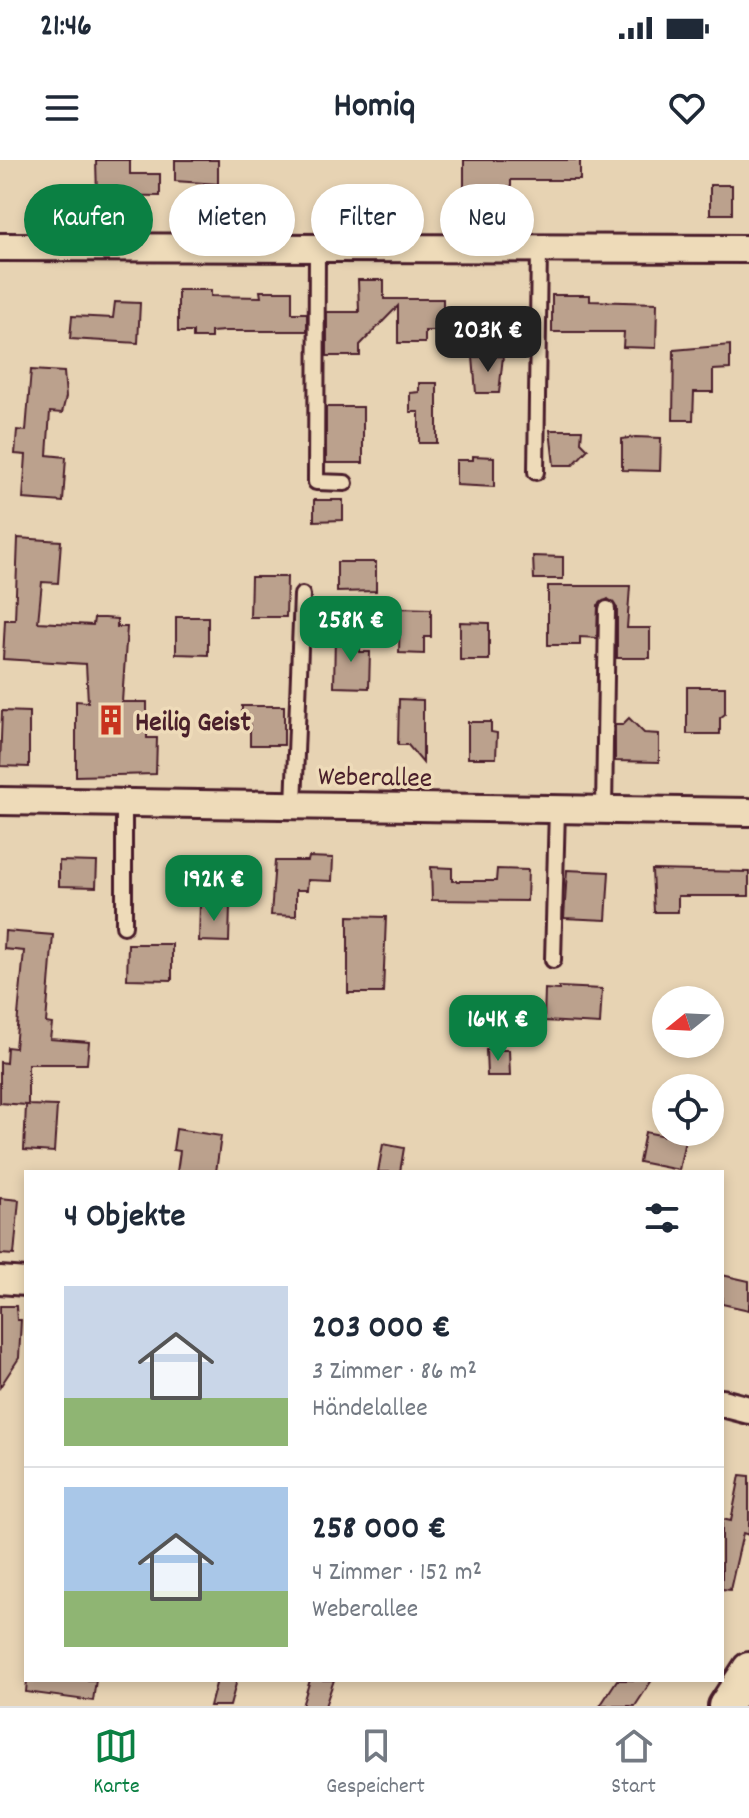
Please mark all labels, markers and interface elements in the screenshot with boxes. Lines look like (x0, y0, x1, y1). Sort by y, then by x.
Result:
text: 21:46 (40, 7, 92, 50)
text: Homiq (334, 82, 415, 134)
icon: menu (40, 86, 84, 130)
icon: heart (665, 86, 709, 130)
chip: Kaufen (24, 184, 153, 256)
chip: Mieten (169, 184, 295, 256)
chip: Filter (311, 184, 424, 256)
chip: Neu (440, 184, 534, 256)
pin: 203K € (423, 306, 553, 374)
text: 203K € (453, 313, 523, 350)
pin: 258K € (286, 596, 416, 664)
text: 258K € (318, 603, 384, 640)
building icon: Heilig Geist (94, 703, 128, 737)
place label: Heilig Geist (135, 705, 252, 745)
street label: Weberallee (317, 759, 432, 801)
pin: 192K € (149, 855, 279, 923)
text: 192K € (183, 862, 245, 899)
north arrow (652, 986, 724, 1058)
map controls (652, 986, 724, 1146)
pin: 164K € (433, 995, 563, 1063)
text: 164K € (467, 1002, 529, 1039)
button: locate (652, 1074, 724, 1146)
text: 4 Objekte (64, 1194, 185, 1243)
icon: filters (640, 1196, 684, 1240)
text: 203 000 € (312, 1305, 451, 1354)
icon: home (128, 1318, 224, 1414)
text: 3 Zimmer · 86 m² (312, 1354, 477, 1391)
text: Händelallee (312, 1391, 428, 1428)
text: 258 000 € (312, 1506, 446, 1555)
icon: home (128, 1519, 224, 1615)
text: 4 Zimmer · 152 m² (312, 1555, 482, 1592)
text: Weberallee (312, 1592, 418, 1629)
tab: Karte (93, 1724, 140, 1803)
tab: Gespeichert (326, 1724, 425, 1803)
tab: Start (611, 1724, 656, 1803)

